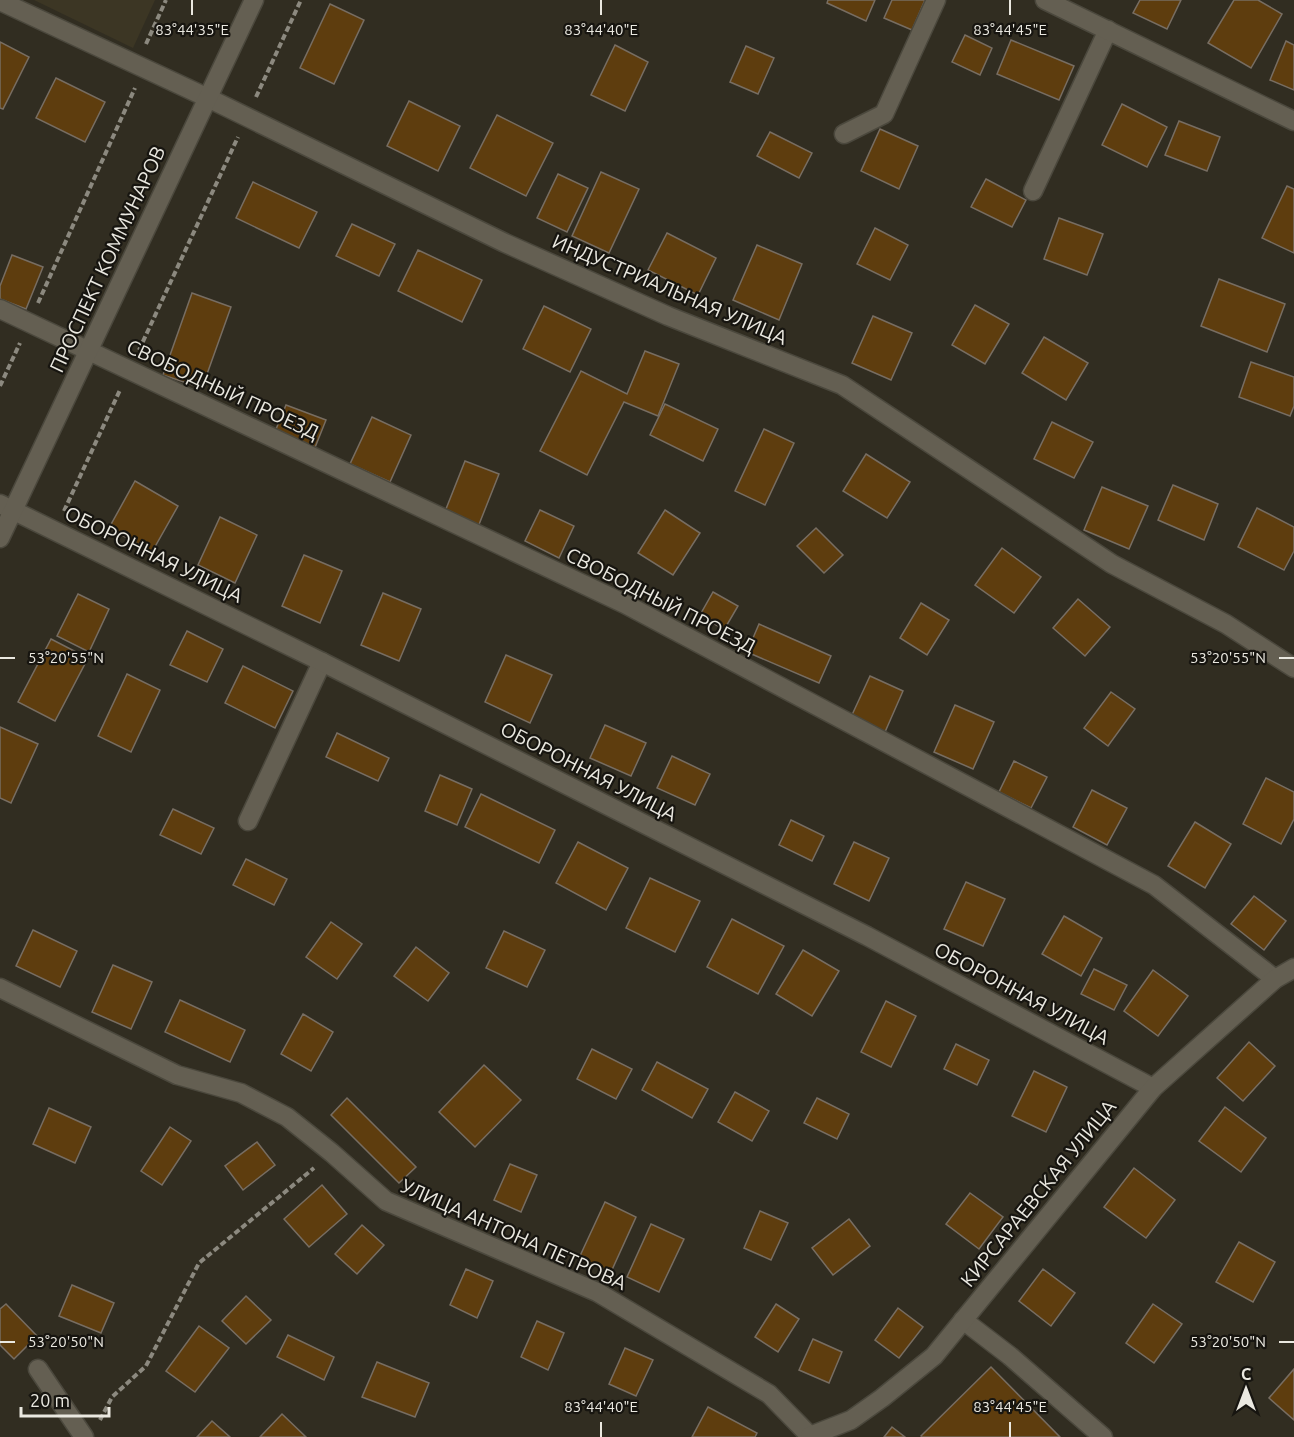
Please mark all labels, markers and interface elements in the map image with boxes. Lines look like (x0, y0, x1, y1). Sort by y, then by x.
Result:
text: 83°44'35"E (155, 21, 229, 38)
text: 83°44'40"E (564, 21, 638, 38)
text: 83°44'45"E (973, 21, 1047, 38)
street label: ПРОСПЕКТ КОММУНАРОВ (44, 142, 170, 376)
street label: ИНДУСТРИАЛЬНАЯ УЛИЦА (549, 229, 791, 349)
street label: СВОБОДНЫЙ ПРОЕЗД (123, 334, 323, 444)
street label: ОБОРОННАЯ УЛИЦА (61, 501, 247, 607)
street label: СВОБОДНЫЙ ПРОЕЗД (563, 542, 759, 658)
text: 53°20'55"N (28, 649, 104, 666)
text: 53°20'55"N (1190, 649, 1266, 666)
street label: ОБОРОННАЯ УЛИЦА (497, 716, 681, 826)
street label: ОБОРОННАЯ УЛИЦА (931, 937, 1113, 1049)
street label: КИРСАРАЕВСКАЯ УЛИЦА (956, 1095, 1120, 1291)
street label: УЛИЦА АНТОНА ПЕТРОВА (398, 1174, 630, 1294)
text: 53°20'50"N (28, 1333, 104, 1350)
text: 53°20'50"N (1190, 1333, 1266, 1350)
north arrow (1216, 1359, 1276, 1419)
text: С (1241, 1365, 1251, 1383)
scale bar (21, 1380, 110, 1418)
text: 20 m (30, 1390, 70, 1410)
text: 83°44'40"E (564, 1398, 638, 1415)
text: 83°44'45"E (973, 1398, 1047, 1415)

